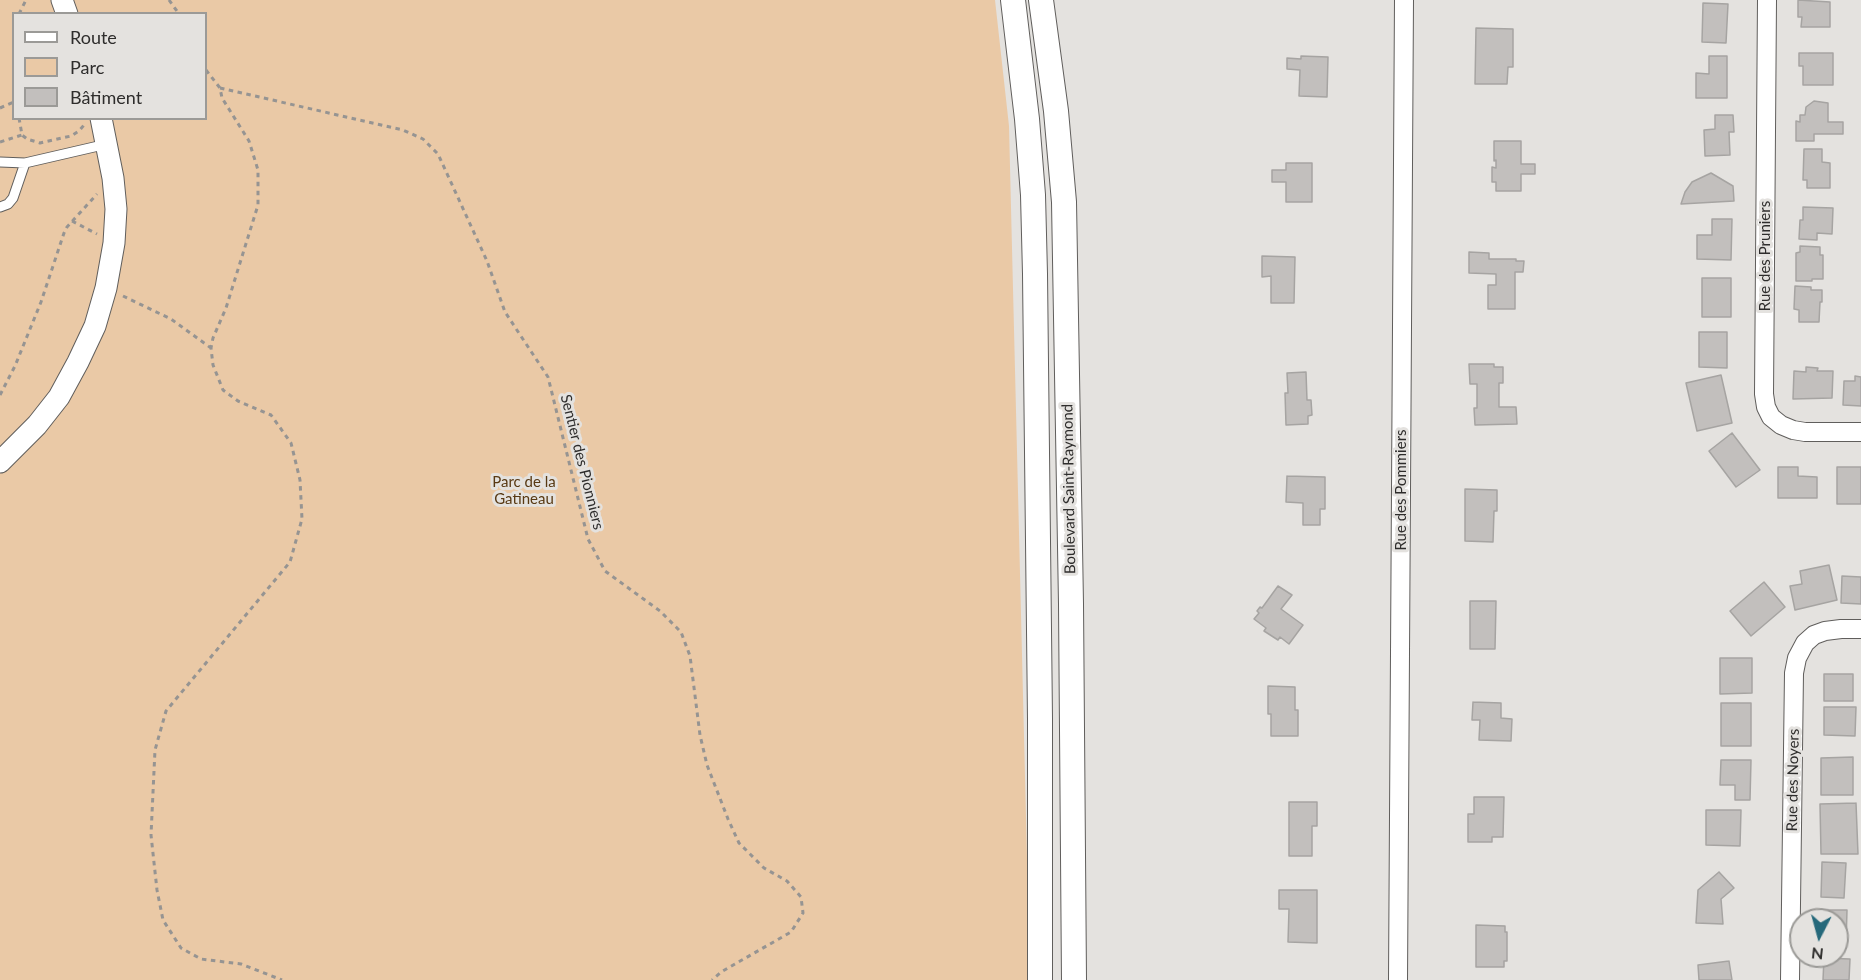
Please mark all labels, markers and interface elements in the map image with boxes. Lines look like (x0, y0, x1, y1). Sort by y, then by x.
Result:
legend (12, 12, 207, 120)
text: Route (70, 26, 117, 48)
text: Parc (70, 56, 104, 78)
text: Bâtiment (70, 86, 142, 108)
street label: Rue des Pruniers (1756, 201, 1774, 311)
street label: Sentier des Pionniers (556, 393, 608, 531)
street label: Boulevard Saint-Raymond (1059, 404, 1079, 574)
street label: Rue des Pommiers (1392, 429, 1410, 551)
park label: Parc de la Gatineau (492, 473, 556, 508)
street label: Rue des Noyers (1783, 728, 1803, 832)
north arrow (1789, 908, 1849, 968)
text: N (1810, 944, 1824, 965)

